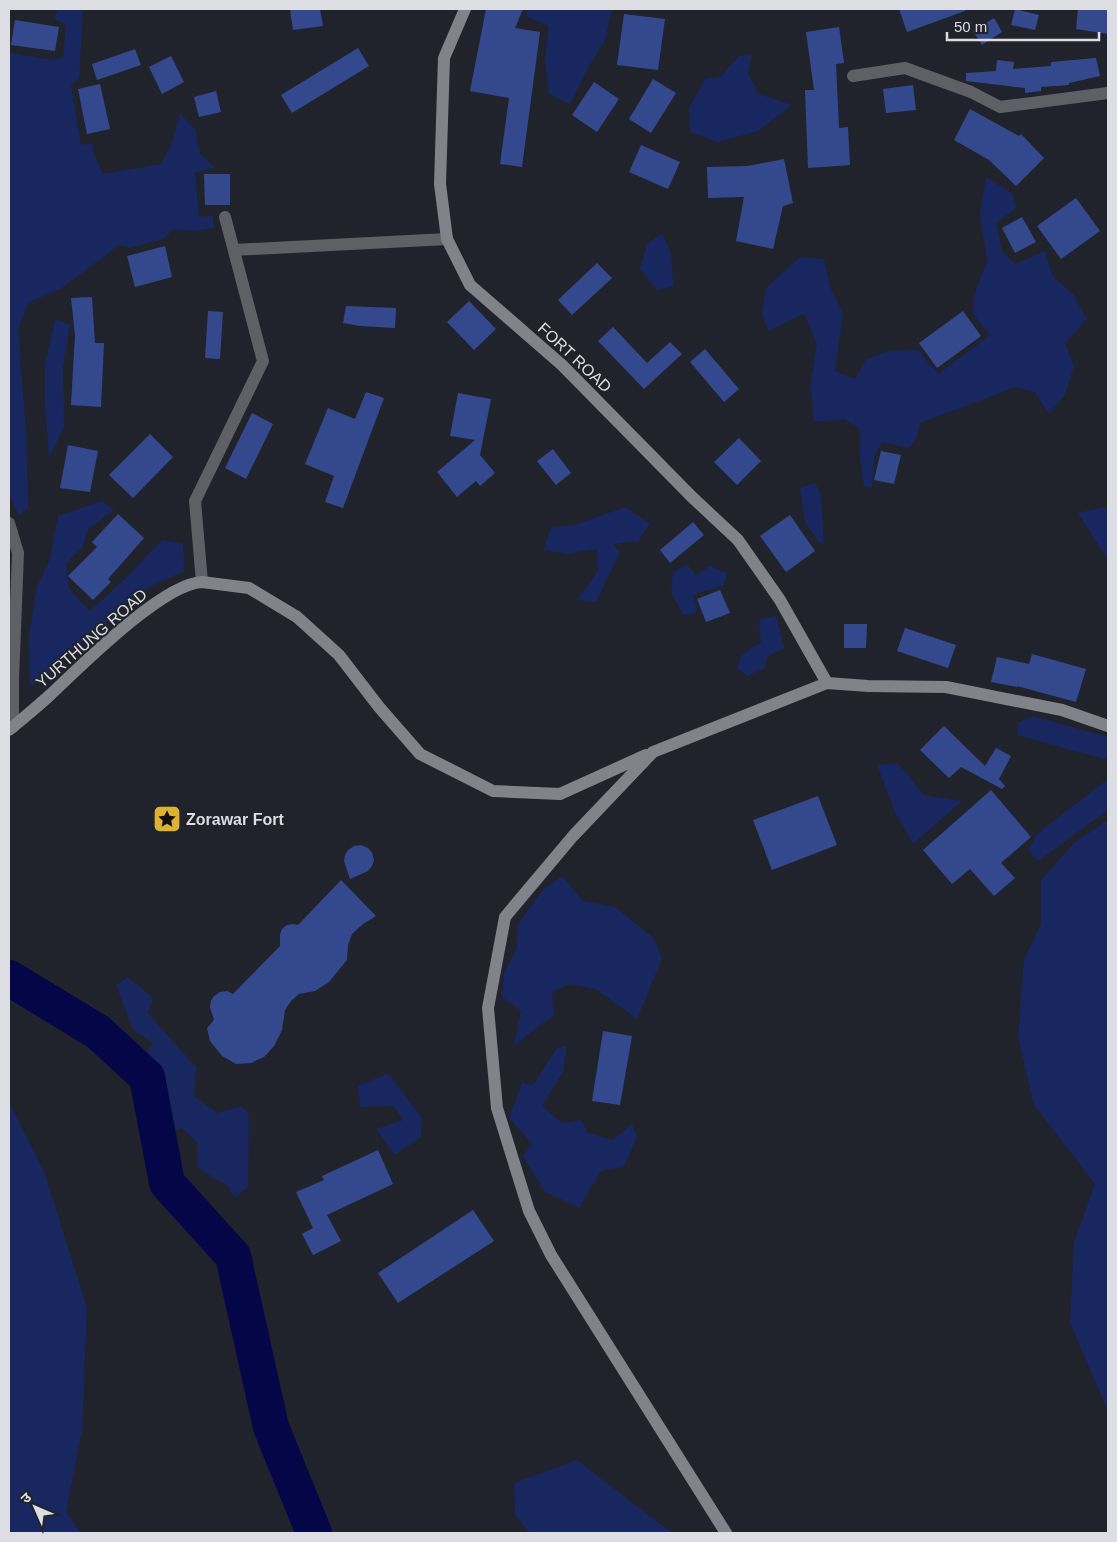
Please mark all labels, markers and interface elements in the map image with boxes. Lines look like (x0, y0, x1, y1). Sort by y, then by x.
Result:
scale bar (947, 10, 1100, 42)
text: 50 m (954, 18, 987, 35)
street label: FORT ROAD (535, 319, 615, 396)
street label: YURTHUNG ROAD (33, 586, 150, 691)
place icon: Zorawar Fort (152, 804, 182, 834)
place label: Zorawar Fort (186, 811, 284, 828)
north arrow (10, 1482, 60, 1532)
text: उ (17, 1489, 35, 1506)

